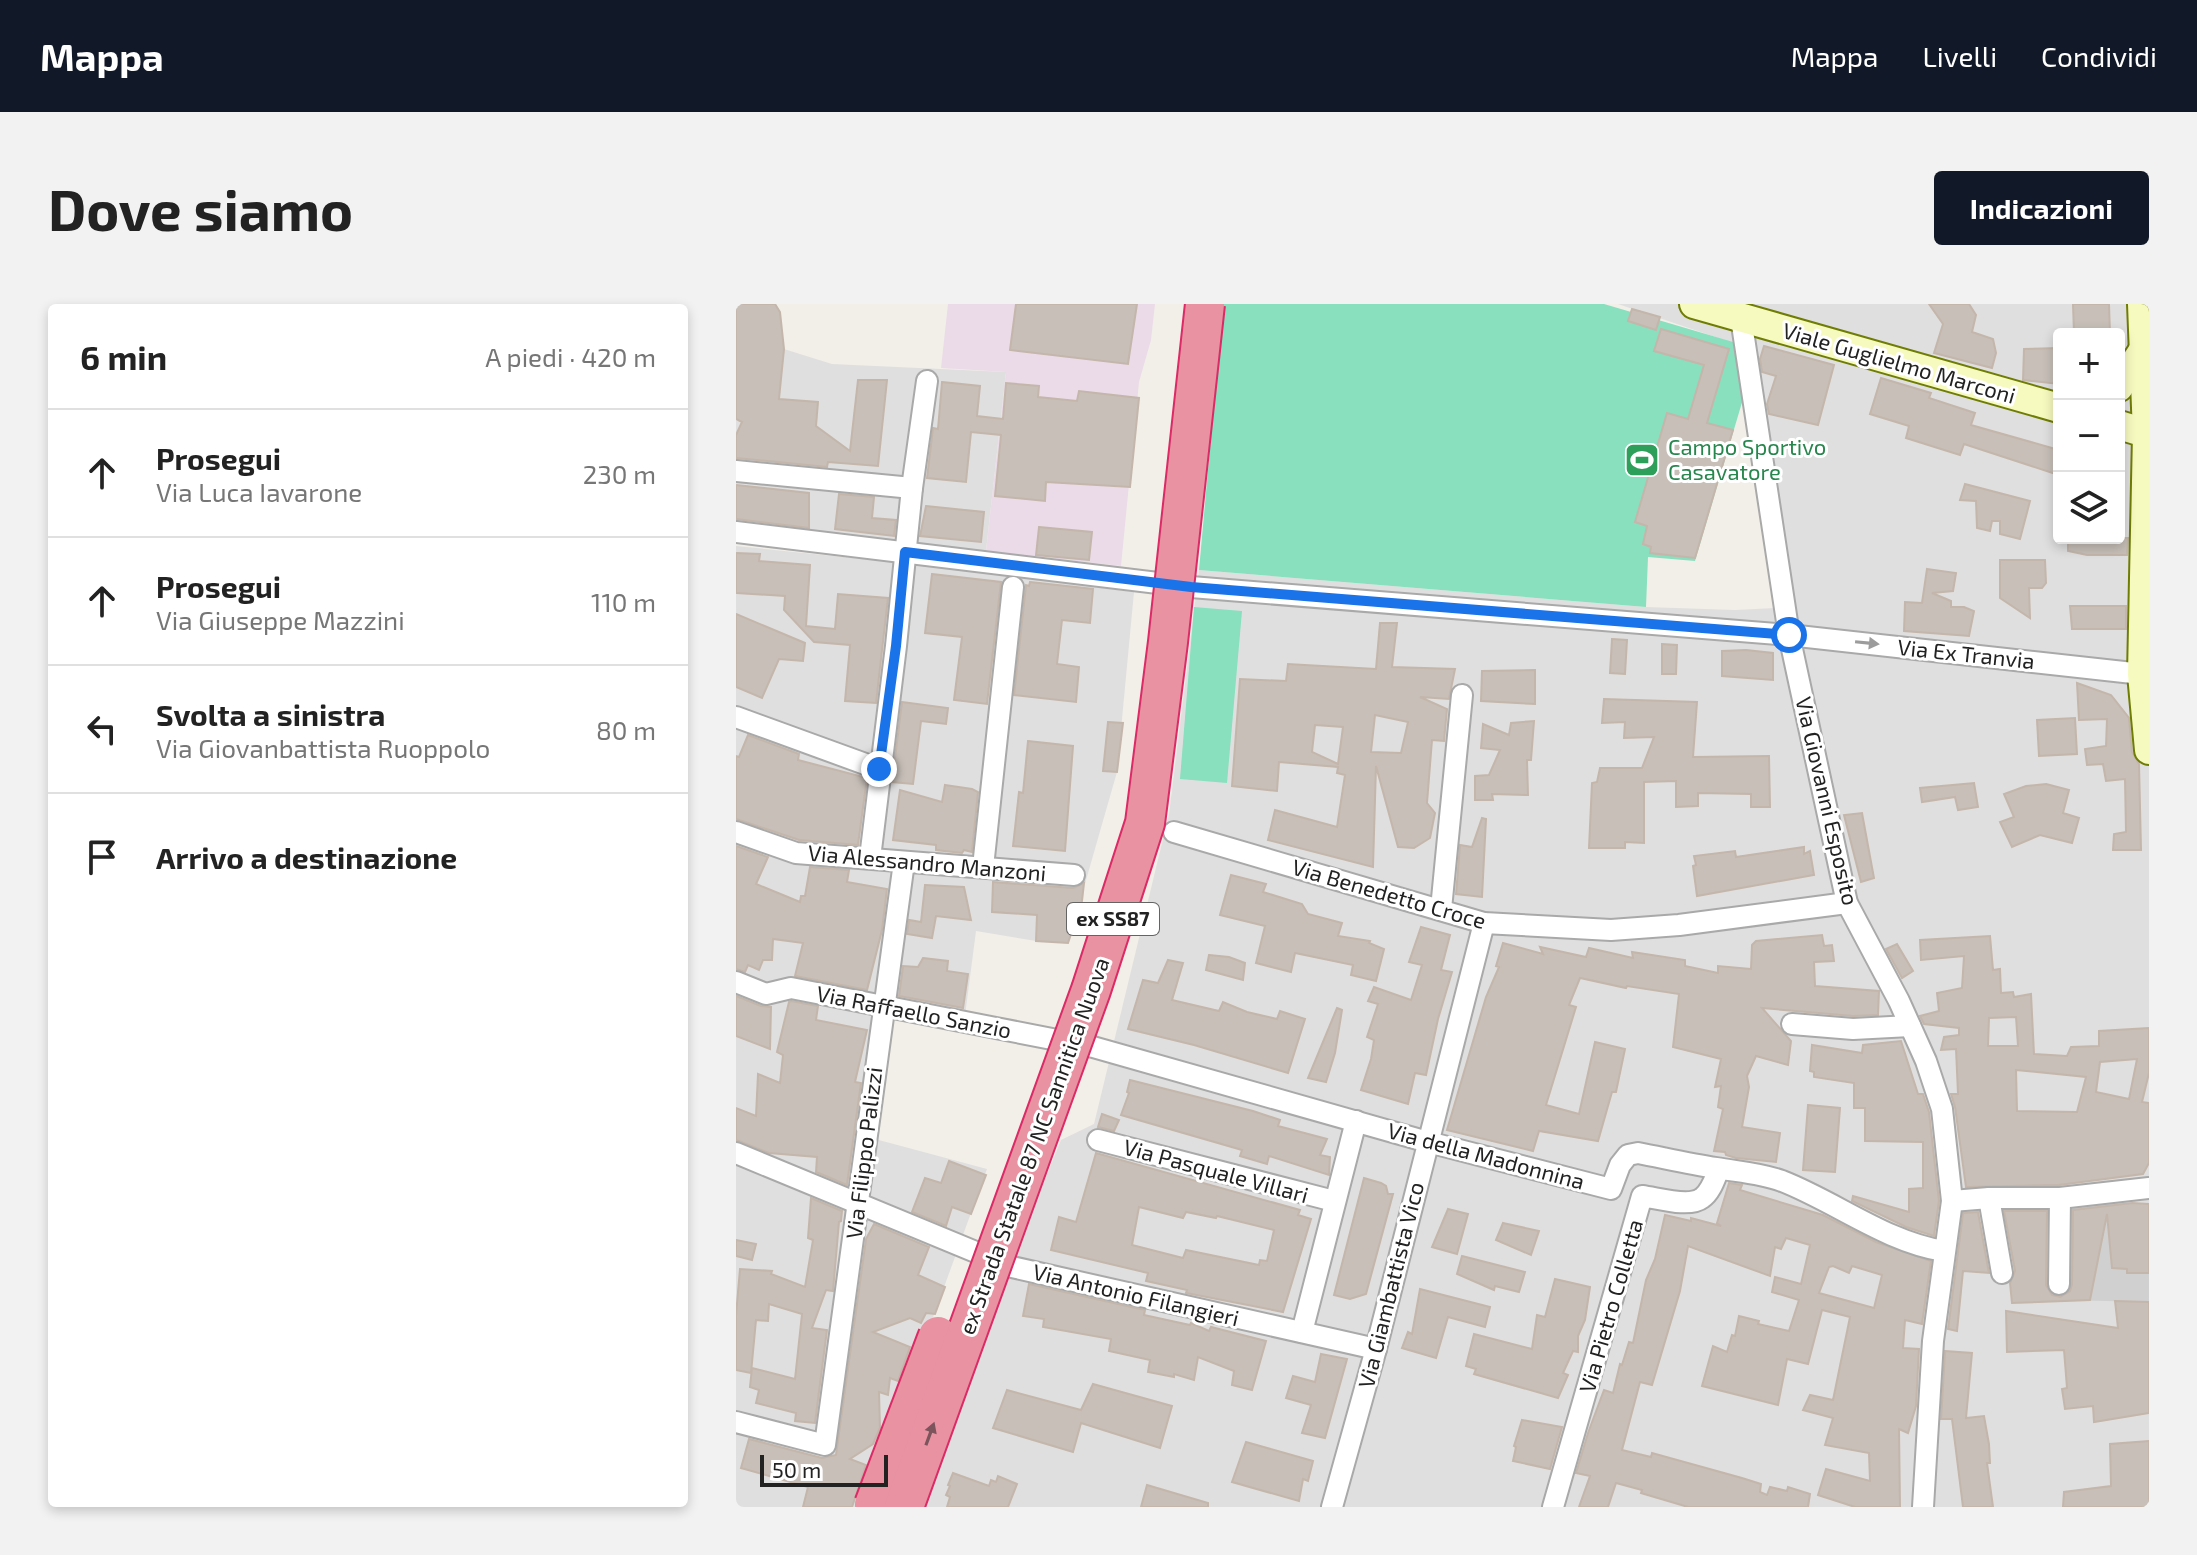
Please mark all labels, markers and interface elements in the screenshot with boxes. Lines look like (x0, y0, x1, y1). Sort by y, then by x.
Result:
text: Mappa (40, 33, 164, 79)
text: Mappa (1791, 39, 1878, 73)
text: Livelli (1922, 39, 1997, 73)
text: Condividi (2041, 39, 2157, 73)
button: Indicazioni (1934, 171, 2149, 245)
text: Dove siamo (48, 175, 353, 242)
street label: Viale Guglielmo Marconi (1780, 316, 2019, 408)
map controls (2053, 328, 2125, 544)
button: + (2053, 328, 2125, 400)
text: 6 min (80, 336, 167, 377)
text: A piedi · 420 m (485, 341, 656, 372)
button: − (2053, 400, 2125, 472)
place label: Campo Sportivo Casavatore (1668, 433, 1826, 484)
text: Prosegui (156, 440, 281, 476)
sports icon: Campo Sportivo Casavatore (1623, 441, 1661, 479)
icon: ahead (80, 451, 124, 495)
text: 230 m (583, 458, 656, 489)
button: layers (2053, 472, 2125, 544)
text: Via Luca Iavarone (156, 476, 362, 507)
text: Prosegui (156, 568, 281, 604)
icon: ahead (80, 579, 124, 623)
text: 110 m (591, 586, 656, 617)
text: Via Giuseppe Mazzini (156, 604, 405, 635)
route start (1771, 617, 1807, 653)
street label: Via Ex Tranvia (1896, 633, 2036, 673)
one-way arrow (1855, 637, 1880, 650)
street label: Via Giovanni Esposito (1791, 694, 1865, 908)
text: Svolta a sinistra (156, 696, 385, 732)
icon: left (80, 707, 124, 751)
text: 80 m (596, 714, 656, 745)
text: Via Giovanbattista Ruoppolo (156, 732, 490, 763)
route end (861, 751, 897, 787)
icon: arrive (80, 835, 124, 879)
text: Arrivo a destinazione (156, 839, 457, 875)
street label: Via Alessandro Manzoni (807, 839, 1047, 885)
street label: Via Benedetto Croce (1289, 853, 1489, 933)
road number: ex SS87 (1067, 903, 1159, 935)
street label: ex Strada Statale 87 NC Sannitica Nuova (953, 954, 1114, 1338)
street label: Via Raffaello Sanzio (815, 979, 1014, 1043)
street label: Via Filippo Palizzi (840, 1065, 886, 1240)
street label: Via della Madonnina (1385, 1116, 1588, 1194)
street label: Via Pasquale Villari (1121, 1133, 1311, 1207)
street label: Via Giambattista Vico (1352, 1179, 1428, 1390)
street label: Via Pietro Colletta (1573, 1216, 1647, 1395)
street label: Via Antonio Filangieri (1031, 1258, 1242, 1330)
one-way arrow (924, 1421, 937, 1445)
scale bar (760, 1451, 888, 1487)
text: 50 m (772, 1456, 821, 1482)

